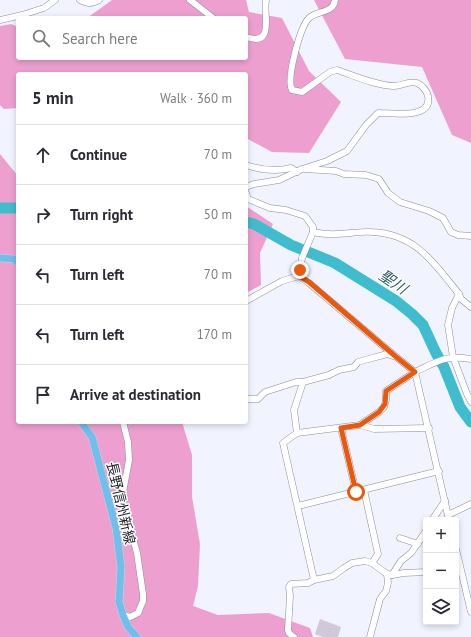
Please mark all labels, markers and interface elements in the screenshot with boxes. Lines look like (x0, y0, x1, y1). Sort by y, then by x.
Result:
search box (16, 16, 248, 60)
icon: search (30, 27, 52, 49)
text: Search here (62, 29, 138, 48)
text: 5 min (32, 87, 73, 109)
text: Walk · 360 m (160, 90, 232, 107)
icon: ahead (32, 144, 54, 166)
text: Continue (70, 145, 127, 164)
text: 70 m (204, 146, 232, 163)
icon: right (32, 204, 54, 226)
text: Turn right (70, 205, 133, 224)
text: 50 m (204, 206, 232, 223)
route end (291, 261, 309, 279)
icon: left (32, 264, 54, 286)
text: Turn left (70, 265, 124, 284)
water label: 聖川 (376, 265, 413, 299)
text: 70 m (204, 266, 232, 283)
icon: left (32, 324, 54, 346)
text: Turn left (70, 325, 124, 344)
text: 170 m (197, 326, 232, 343)
icon: arrive (32, 384, 54, 406)
text: Arrive at destination (70, 385, 201, 404)
street label: 長野信州新線 (103, 460, 139, 546)
route start (347, 483, 365, 501)
map controls (423, 517, 459, 625)
button: + (423, 517, 459, 553)
button: − (423, 553, 459, 589)
button: layers (423, 589, 459, 625)

